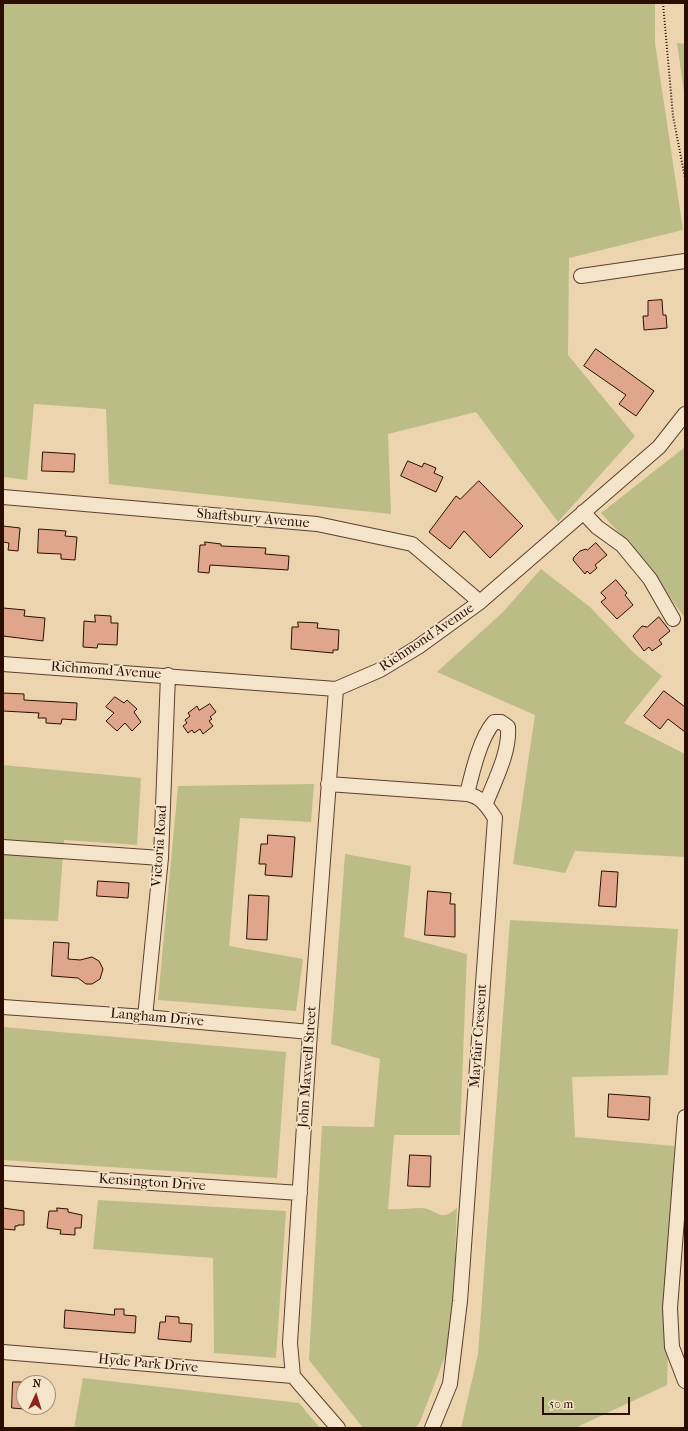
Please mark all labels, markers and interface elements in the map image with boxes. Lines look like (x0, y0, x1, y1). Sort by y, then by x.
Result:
street label: Shaftsbury Avenue (196, 506, 310, 532)
street label: Richmond Avenue (376, 600, 478, 676)
street label: Richmond Avenue (50, 659, 162, 683)
street label: Victoria Road (149, 805, 171, 887)
street label: Mayfair Crescent (467, 983, 491, 1089)
street label: John Maxwell Street (295, 1005, 321, 1129)
street label: Langham Drive (110, 1006, 204, 1030)
street label: Kensington Drive (98, 1171, 206, 1195)
street label: Hyde Park Drive (97, 1351, 199, 1377)
north arrow (16, 1375, 56, 1415)
text: N (32, 1377, 41, 1390)
scale bar (544, 1389, 632, 1415)
text: 50 m (549, 1397, 573, 1411)

